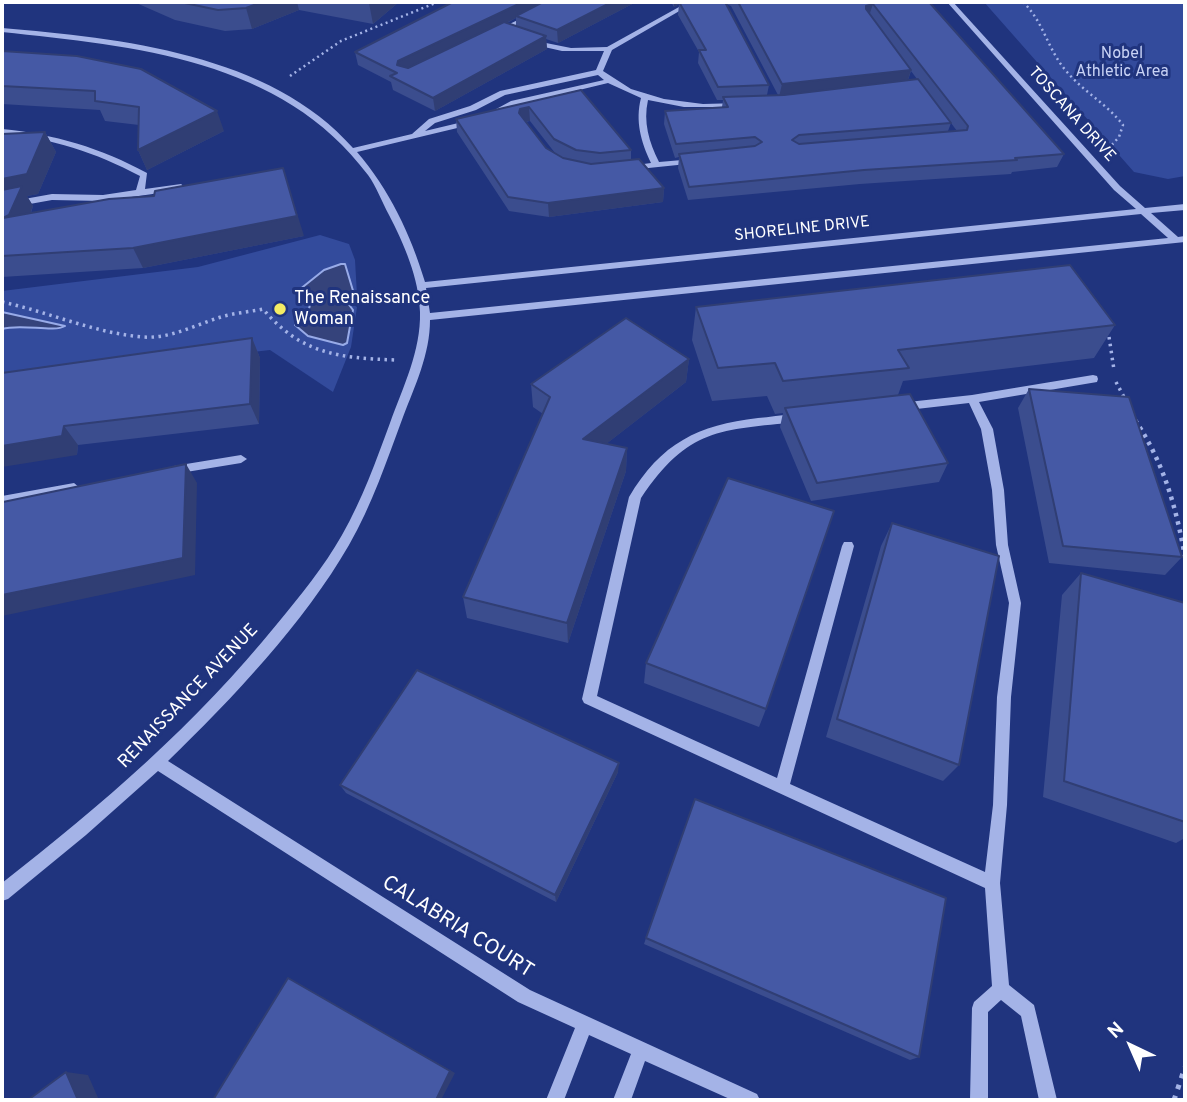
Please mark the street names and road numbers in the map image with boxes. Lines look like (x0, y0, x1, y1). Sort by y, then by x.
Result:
street label: TOSCANA DRIVE (1023, 63, 1119, 167)
street label: SHORELINE DRIVE (733, 213, 871, 247)
street label: RENAISSANCE AVENUE (114, 620, 264, 774)
street label: CALABRIA COURT (376, 871, 538, 985)

